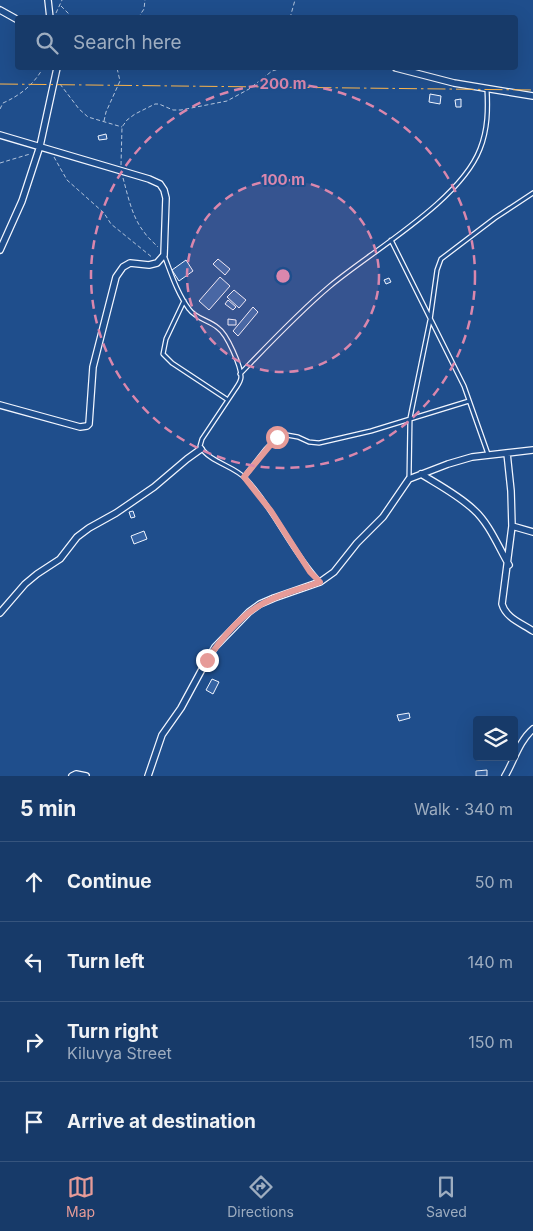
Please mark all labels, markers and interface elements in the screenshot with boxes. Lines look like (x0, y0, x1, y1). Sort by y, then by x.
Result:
search box (15, 15, 518, 70)
icon: search (33, 29, 61, 57)
text: Search here (73, 31, 182, 54)
text: 200 m (260, 74, 306, 93)
text: 100 m (261, 170, 305, 189)
centre of rings (274, 267, 292, 285)
route start (266, 426, 289, 449)
route end (196, 649, 219, 672)
map controls (473, 716, 518, 761)
button: layers (473, 716, 518, 761)
text: 5 min (20, 796, 76, 821)
text: Walk · 340 m (414, 799, 513, 819)
icon: ahead (20, 868, 48, 896)
text: Continue (67, 870, 152, 893)
text: 50 m (475, 872, 513, 892)
icon: left (20, 948, 48, 976)
text: Turn left (67, 950, 145, 973)
text: 140 m (468, 952, 513, 972)
text: Turn right (67, 1020, 158, 1043)
icon: right (20, 1028, 48, 1056)
text: 150 m (468, 1032, 513, 1052)
text: Kiluvya Street (67, 1043, 172, 1063)
icon: arrive (20, 1108, 48, 1136)
text: Arrive at destination (67, 1110, 256, 1133)
tab: Map (66, 1173, 95, 1220)
tab: Directions (227, 1173, 294, 1220)
tab: Saved (426, 1173, 467, 1220)

